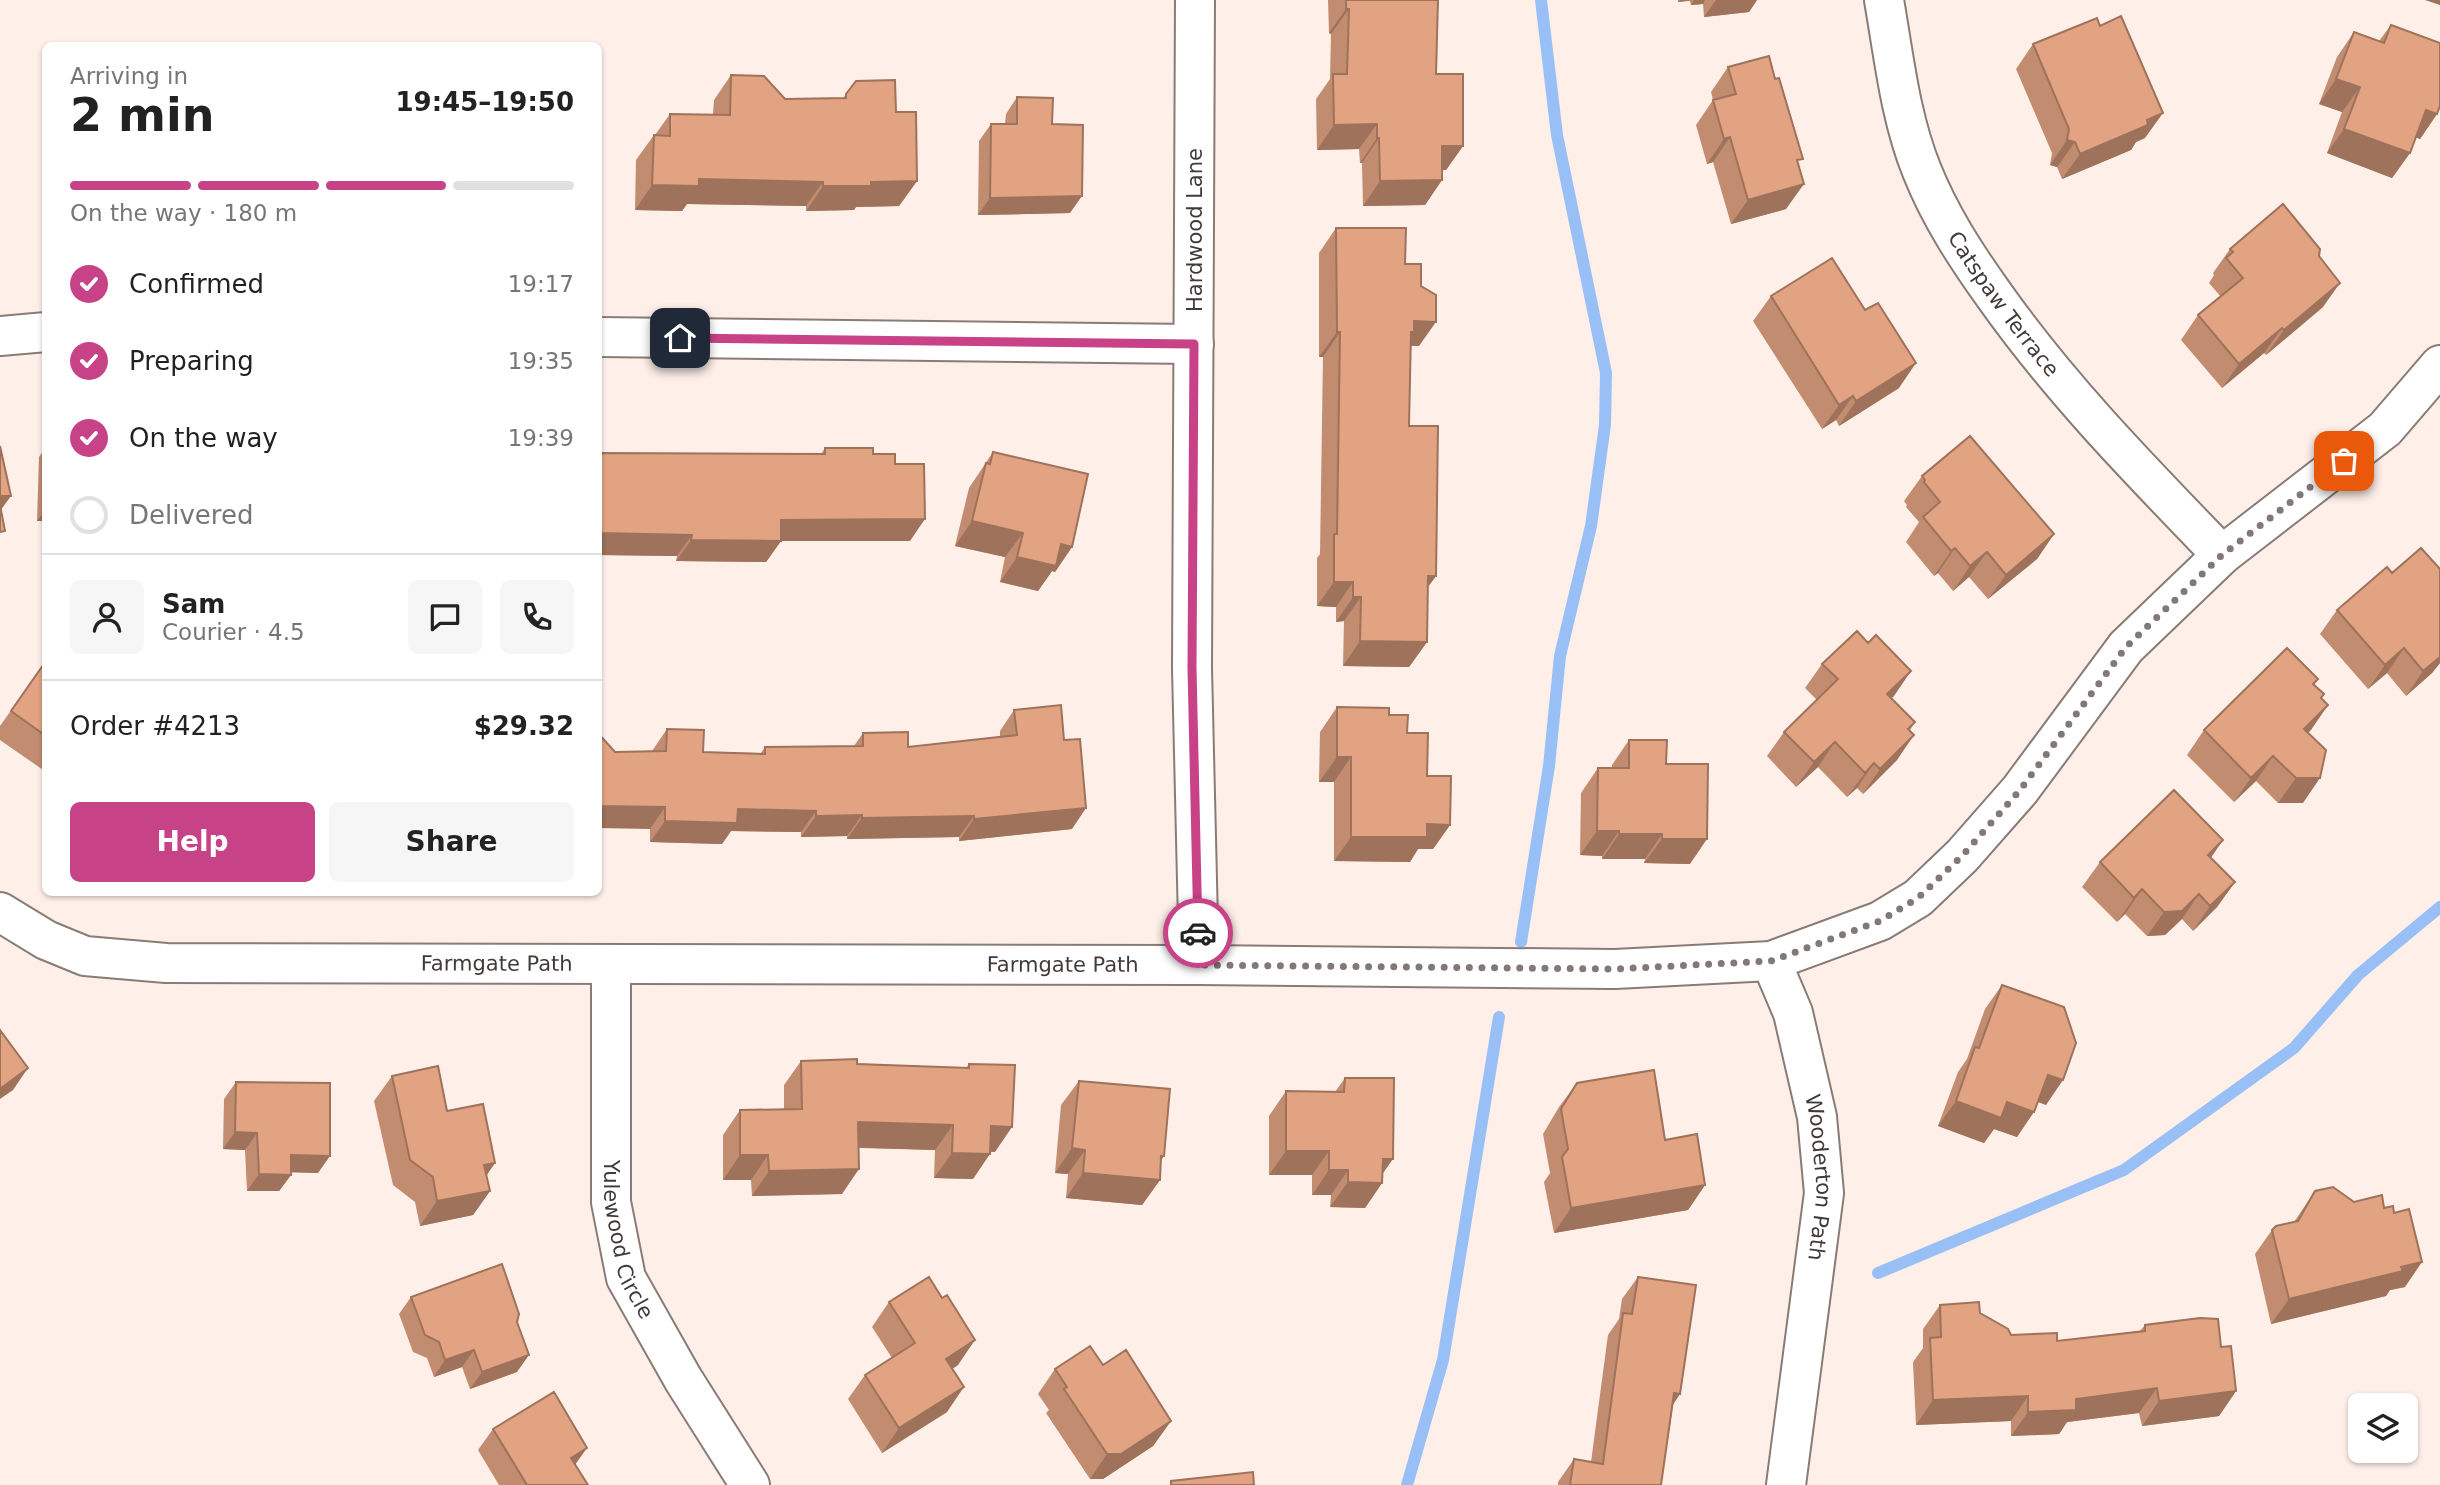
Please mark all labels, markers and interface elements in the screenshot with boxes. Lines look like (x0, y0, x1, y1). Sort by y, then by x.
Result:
text: Arriving in (70, 63, 188, 89)
text: 19:45–19:50 (395, 87, 574, 117)
text: 2 min (70, 88, 214, 142)
street label: Hardwood Lane (1183, 148, 1207, 312)
text: On the way · 180 m (70, 200, 297, 226)
street label: Catspaw Terrace (1943, 227, 2064, 381)
icon: check (70, 265, 108, 303)
text: Confirmed (129, 269, 264, 299)
text: 19:17 (508, 271, 574, 297)
pin (650, 308, 710, 368)
icon: home (661, 319, 699, 357)
icon: check (70, 342, 108, 380)
text: Preparing (129, 346, 254, 376)
text: 19:35 (508, 348, 574, 374)
icon: check (70, 419, 108, 457)
text: On the way (129, 423, 278, 453)
text: 19:39 (508, 425, 574, 451)
pin (2314, 431, 2374, 491)
icon: bag (2325, 442, 2363, 480)
text: Delivered (129, 500, 253, 530)
button: person (70, 580, 144, 654)
button: chat (408, 580, 482, 654)
button: phone (500, 580, 574, 654)
text: Sam (162, 589, 225, 619)
text: Courier · 4.5 (162, 619, 305, 645)
text: Order #4213 (70, 711, 240, 741)
text: $29.32 (474, 711, 574, 741)
button: Help (70, 802, 315, 882)
button: Share (329, 802, 574, 882)
courier (1163, 898, 1233, 968)
icon: car (1179, 914, 1217, 952)
street label: Farmgate Path (421, 951, 573, 976)
street label: Farmgate Path (987, 953, 1139, 977)
street label: Wooderton Path (1800, 1092, 1836, 1262)
street label: Yulewood Circle (599, 1159, 658, 1323)
map controls (2348, 1393, 2418, 1463)
button: layers (2348, 1393, 2418, 1463)

